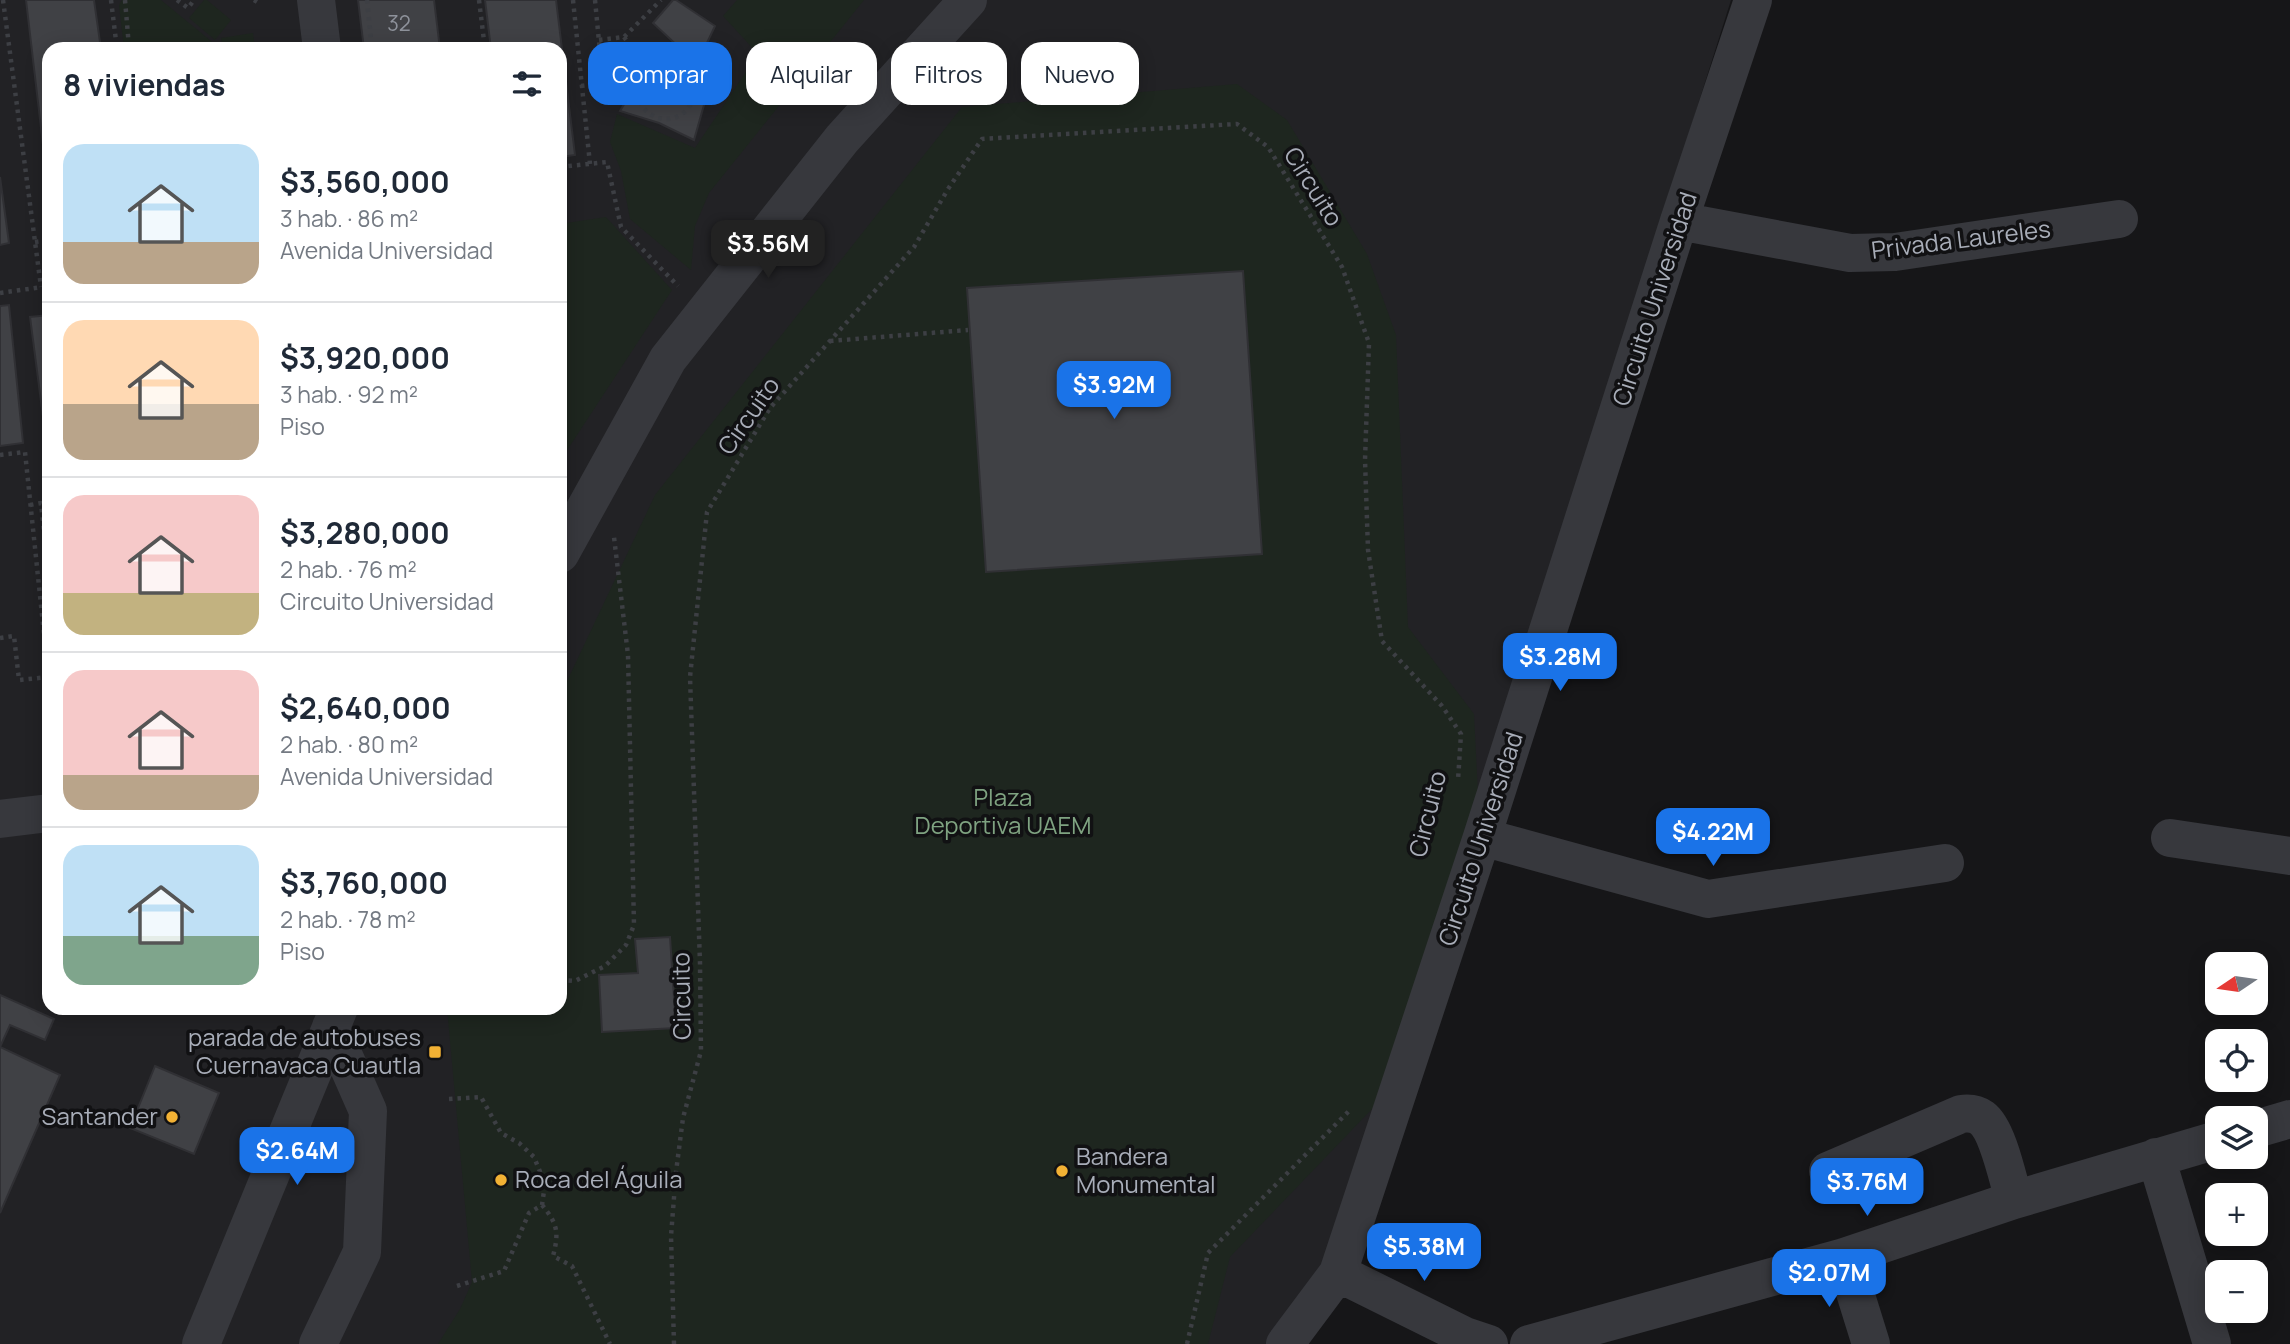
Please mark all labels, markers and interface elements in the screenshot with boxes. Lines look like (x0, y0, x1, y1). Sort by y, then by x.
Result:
house number: 32 (387, 9, 411, 37)
chip: Comprar (588, 42, 732, 105)
chip: Alquilar (746, 42, 877, 105)
chip: Filtros (891, 42, 1007, 105)
chip: Nuevo (1021, 42, 1139, 105)
text: 8 viviendas (63, 64, 226, 105)
icon: filters (508, 65, 546, 103)
street label: Circuito (1277, 140, 1351, 232)
text: $3,560,000 (280, 161, 450, 202)
icon: home (119, 172, 203, 256)
street label: Circuito Universidad (1603, 187, 1704, 410)
text: 3 hab. · 86 m² (280, 202, 418, 234)
street label: Privada Laureles (1869, 211, 2052, 266)
pin: $3.56M (711, 220, 825, 280)
text: $3.56M (727, 227, 809, 259)
text: Avenida Universidad (280, 234, 493, 266)
text: $3,920,000 (280, 337, 450, 378)
icon: home (119, 348, 203, 432)
pin: $3.92M (1057, 362, 1171, 421)
text: $3.92M (1073, 368, 1155, 400)
street label: Circuito (709, 370, 786, 461)
text: 3 hab. · 92 m² (280, 378, 418, 410)
text: Piso (280, 410, 325, 442)
text: $3,280,000 (280, 512, 450, 553)
icon: home (119, 523, 203, 607)
text: 2 hab. · 76 m² (280, 553, 417, 585)
text: Circuito Universidad (280, 585, 494, 617)
pin: $3.28M (1503, 634, 1617, 693)
text: $3.28M (1519, 640, 1601, 672)
text: $2,640,000 (280, 687, 451, 728)
icon: home (119, 698, 203, 782)
street label: Circuito Universidad (1429, 727, 1530, 950)
text: 2 hab. · 80 m² (280, 728, 418, 760)
text: Avenida Universidad (280, 760, 493, 792)
street label: Circuito (1400, 767, 1453, 860)
park label: Plaza Deportiva UAEM (915, 780, 1091, 841)
pin: $4.22M (1656, 808, 1770, 868)
text: $4.22M (1672, 815, 1754, 847)
text: $3,760,000 (280, 862, 448, 903)
icon: home (119, 873, 203, 957)
text: 2 hab. · 78 m² (280, 903, 416, 935)
text: Piso (280, 935, 325, 967)
street label: Circuito (663, 952, 698, 1040)
north arrow (2205, 952, 2268, 1015)
map controls (2205, 952, 2268, 1323)
place label: parada de autobuses Cuernavaca Cuautla (188, 1020, 421, 1081)
button: locate (2205, 1029, 2268, 1092)
marker: parada de autobuses Cuernavaca Cuautla (427, 1044, 443, 1060)
place label: Santander (42, 1099, 158, 1132)
button: layers (2205, 1106, 2268, 1169)
marker: Santander (164, 1109, 180, 1125)
pin: $2.64M (240, 1128, 354, 1187)
text: $2.64M (255, 1134, 339, 1166)
place label: Bandera Monumental (1076, 1139, 1216, 1200)
pin: $3.76M (1810, 1158, 1924, 1218)
place label: Roca del Águila (515, 1162, 683, 1195)
marker: Bandera Monumental (1054, 1163, 1070, 1179)
text: $3.76M (1826, 1165, 1908, 1197)
marker: Roca del Águila (493, 1172, 509, 1188)
button: + (2205, 1183, 2268, 1246)
pin: $5.38M (1367, 1224, 1481, 1283)
text: $5.38M (1383, 1230, 1465, 1262)
pin: $2.07M (1772, 1250, 1886, 1309)
text: $2.07M (1788, 1256, 1870, 1288)
button: − (2205, 1260, 2268, 1323)

